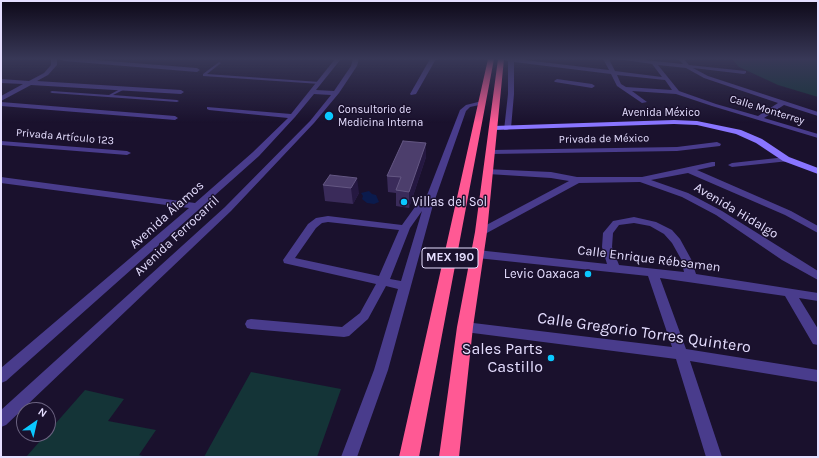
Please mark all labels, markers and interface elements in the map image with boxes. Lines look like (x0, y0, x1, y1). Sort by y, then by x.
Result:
street label: Calle Monterrey (728, 92, 806, 128)
place label: Consultorio de Medicina Interna (338, 103, 423, 129)
street label: Avenida México (622, 106, 700, 120)
marker: Consultorio de Medicina Interna (323, 110, 335, 122)
street label: Privada Artículo 123 (15, 126, 115, 148)
street label: Privada de México (559, 132, 649, 146)
street label: Avenida Álamos (127, 178, 207, 252)
street label: Avenida Hidalgo (691, 180, 781, 242)
street label: Avenida Ferrocarril (131, 193, 223, 279)
place label: Villas del Sol (412, 194, 487, 210)
marker: Villas del Sol (399, 197, 409, 207)
street label: Calle Enrique Rébsamen (577, 242, 721, 276)
road number: MEX 190 (422, 248, 478, 268)
place label: Levic Oaxaca (504, 266, 580, 282)
marker: Levic Oaxaca (583, 269, 593, 279)
street label: Calle Gregorio Torres Quintero (536, 308, 752, 358)
place label: Sales Parts Castillo (462, 339, 543, 377)
marker: Sales Parts Castillo (546, 353, 556, 363)
north arrow (16, 402, 56, 442)
text: N (36, 405, 49, 420)

